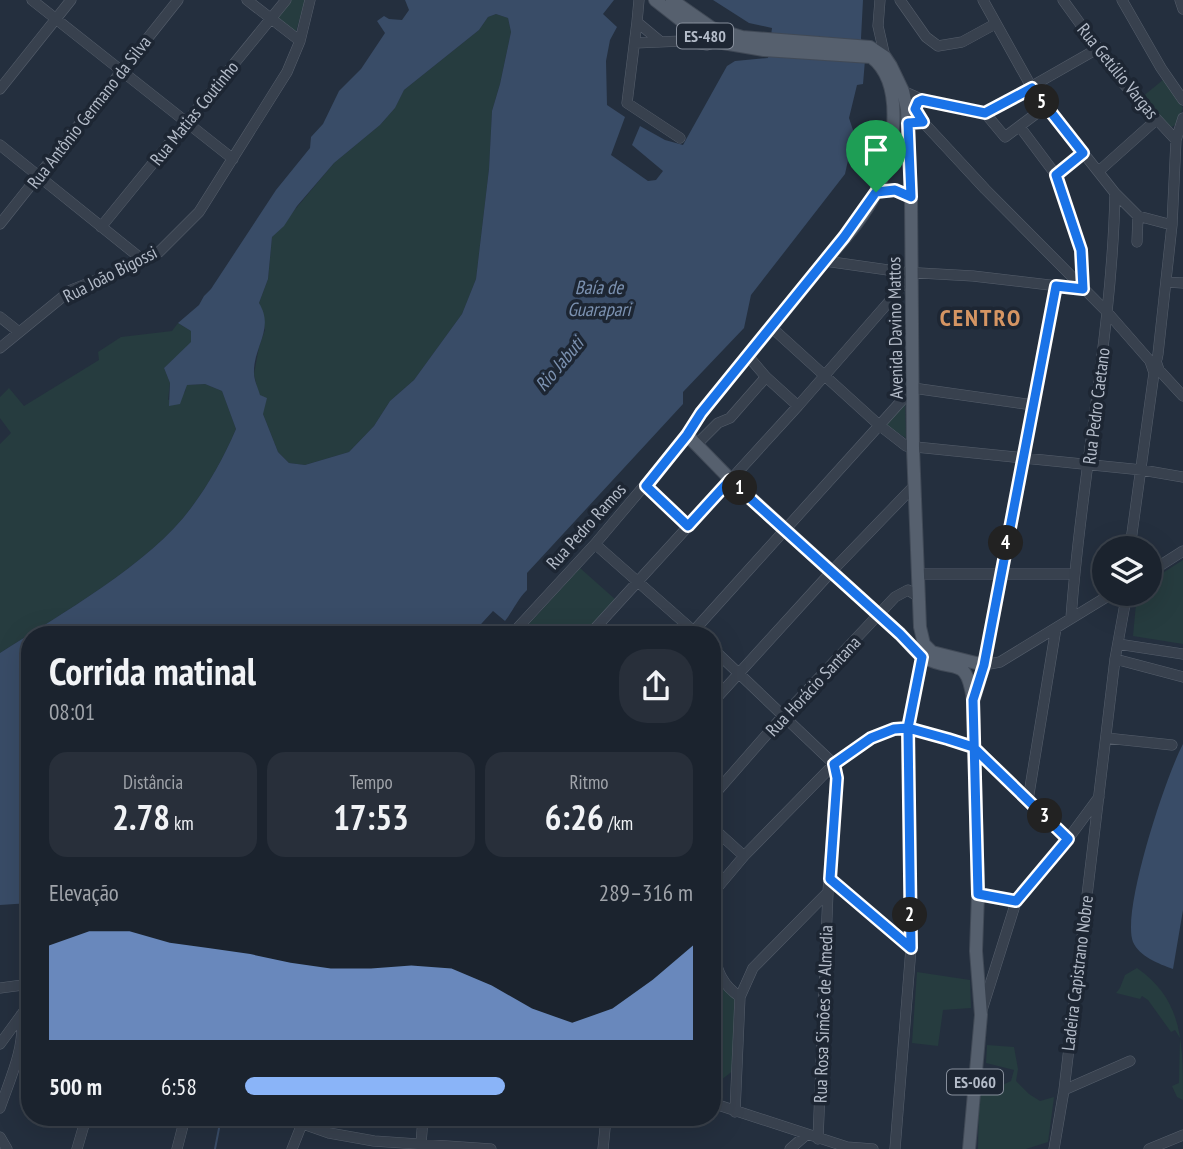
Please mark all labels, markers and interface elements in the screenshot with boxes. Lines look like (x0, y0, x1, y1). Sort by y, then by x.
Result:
street label: Rua Getúlio Vargas (1072, 18, 1164, 124)
road number: ES-480 (677, 24, 733, 48)
street label: Rua Antônio Germano da Silva (22, 31, 156, 193)
street label: Rua Matias Coutinho (145, 56, 243, 170)
pin: 5 (1024, 84, 1060, 119)
text: 5 (1037, 89, 1046, 113)
pin (846, 120, 906, 192)
icon: arrive (857, 131, 895, 169)
street label: Rua João Bigossi (59, 241, 161, 307)
street label: Avenida Davino Mattos (882, 257, 908, 399)
water label: Baía de Guarapari (567, 275, 633, 321)
district label: CENTRO (940, 302, 1022, 333)
water label: Rio Jabuti (529, 330, 590, 396)
street label: Rua Pedro Caetano (1077, 346, 1115, 466)
pin: 1 (722, 470, 758, 505)
text: 1 (735, 475, 744, 499)
street label: Rua Pedro Ramos (541, 478, 631, 574)
pin: 4 (988, 526, 1024, 560)
text: 4 (1001, 530, 1010, 554)
map controls (1092, 536, 1162, 606)
button: layers (1092, 536, 1162, 606)
street label: Rua Horácio Santana (761, 631, 865, 741)
text: Corrida matinal (49, 646, 256, 695)
button: share (619, 649, 693, 723)
text: 08:01 (49, 697, 95, 726)
text: Distância (123, 770, 183, 794)
text: Tempo (349, 770, 393, 794)
text: Ritmo (569, 770, 609, 794)
text: 2.78 (112, 794, 170, 840)
text: 17:53 (333, 794, 409, 840)
text: 6:26 (545, 794, 604, 840)
pin: 3 (1028, 798, 1062, 834)
text: 3 (1040, 803, 1049, 827)
text: km (170, 811, 194, 835)
text: /km (604, 811, 633, 835)
text: Elevação (49, 878, 119, 907)
text: 289–316 m (599, 878, 693, 907)
street label: Ladeira Capistrano Nobre (1056, 894, 1098, 1052)
pin: 2 (892, 898, 928, 932)
text: 2 (905, 902, 914, 926)
street label: Rua Rosa Simões de Almedia (808, 925, 838, 1103)
road number: ES-060 (947, 1070, 1003, 1094)
text: 500 m (49, 1072, 102, 1101)
text: 6:58 (161, 1072, 197, 1101)

